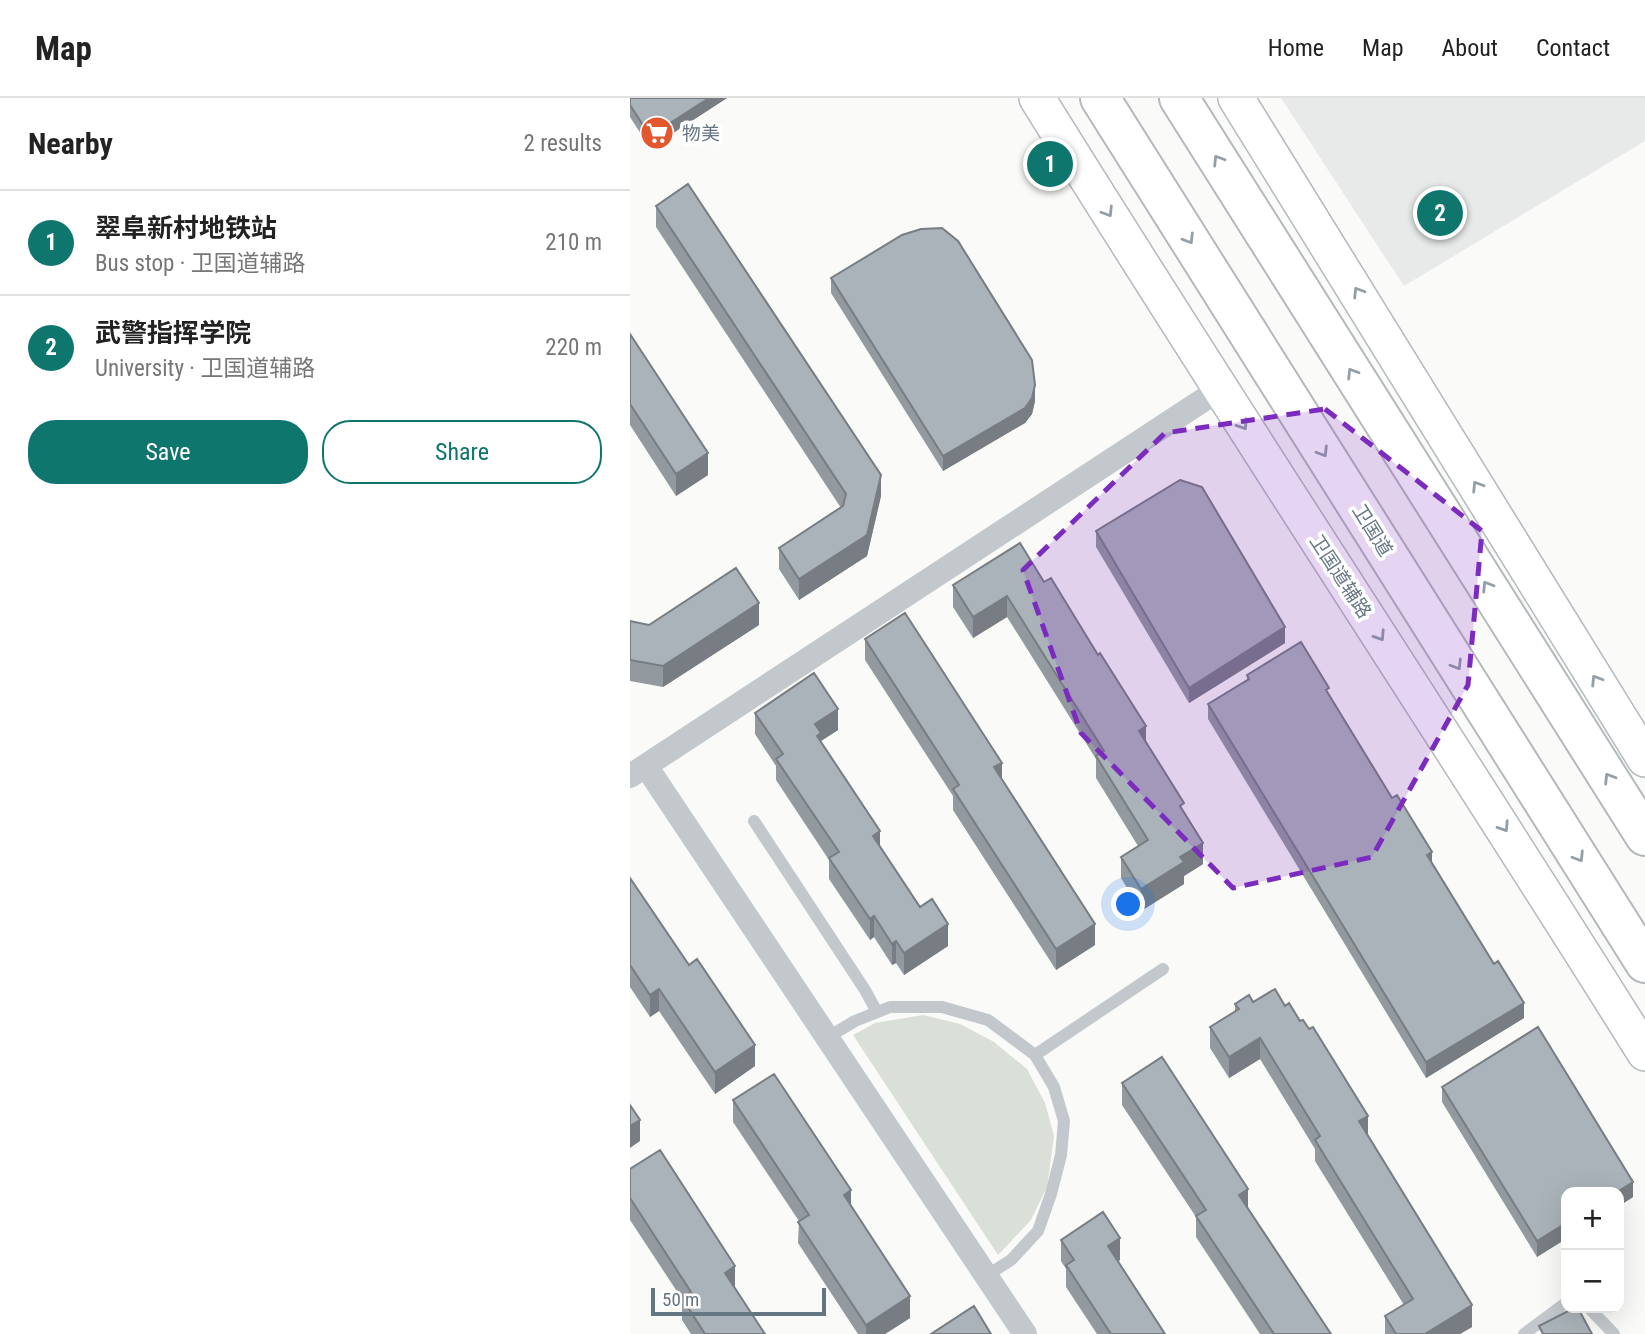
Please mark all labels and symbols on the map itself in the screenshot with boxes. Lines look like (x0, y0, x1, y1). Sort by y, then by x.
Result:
supermarket icon: 物美 (638, 114, 676, 152)
place label: 物美 (682, 122, 720, 145)
pin: 1 (1027, 138, 1073, 190)
one-way arrow (1213, 154, 1226, 167)
pin: 2 (1417, 187, 1463, 239)
one-way arrow (1100, 204, 1113, 217)
one-way arrow (1180, 231, 1193, 244)
one-way arrow (1353, 287, 1366, 300)
one-way arrow (1348, 367, 1361, 380)
one-way arrow (1235, 417, 1247, 430)
one-way arrow (1315, 444, 1328, 457)
one-way arrow (1473, 480, 1486, 493)
street label: 卫国道 (1348, 500, 1397, 561)
street label: 卫国道辅路 (1305, 530, 1376, 622)
one-way arrow (1482, 580, 1495, 593)
one-way arrow (1372, 629, 1385, 642)
one-way arrow (1449, 657, 1462, 670)
one-way arrow (1592, 674, 1605, 687)
one-way arrow (1604, 773, 1617, 786)
one-way arrow (1495, 820, 1508, 833)
one-way arrow (1570, 850, 1583, 863)
your location (1111, 887, 1145, 921)
scale bar (651, 1285, 826, 1317)

